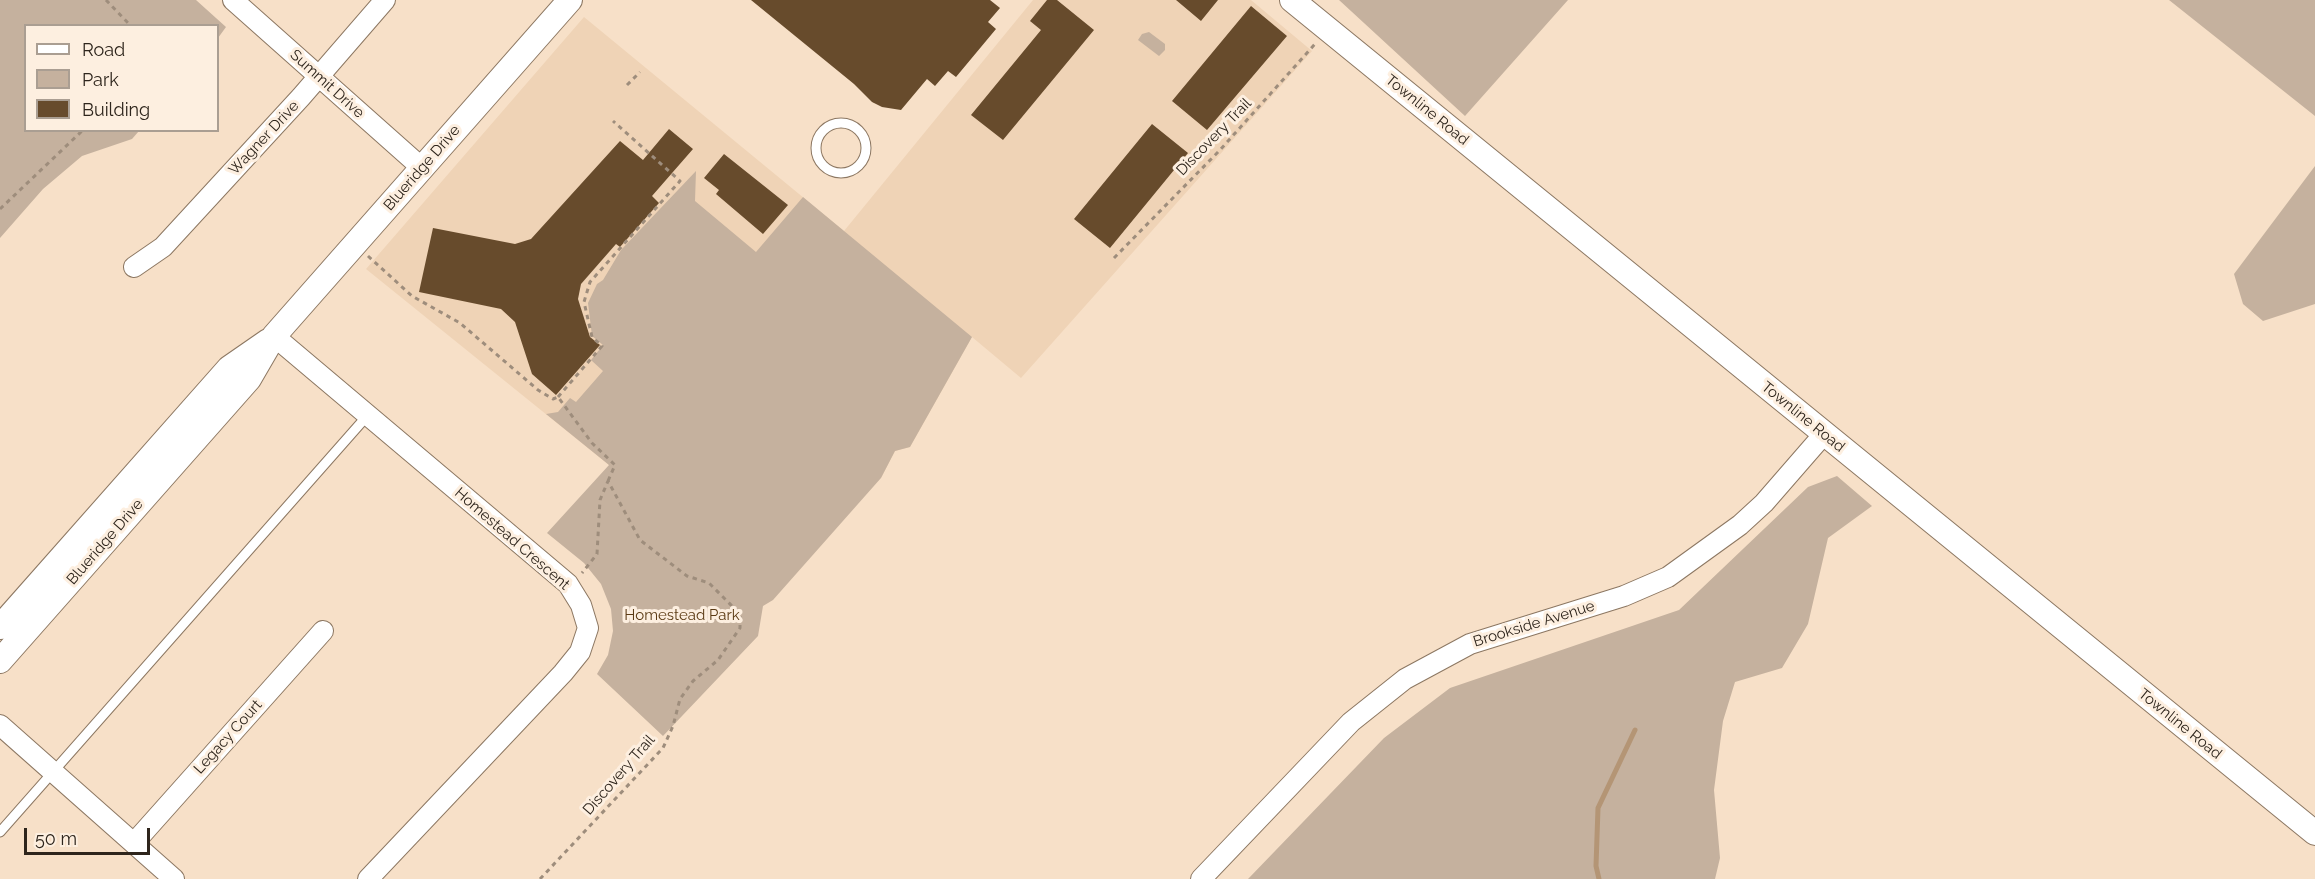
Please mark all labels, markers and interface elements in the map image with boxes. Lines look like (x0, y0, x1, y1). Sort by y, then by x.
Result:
legend (24, 24, 219, 132)
text: Road (82, 39, 125, 60)
street label: Summit Drive (286, 46, 368, 122)
text: Park (82, 69, 119, 90)
street label: Townline Road (1382, 71, 1472, 149)
street label: Discovery Trail (1173, 95, 1255, 179)
street label: Wagner Drive (225, 97, 303, 179)
text: Building (82, 99, 150, 120)
street label: Blueridge Drive (380, 122, 464, 214)
street label: Townline Road (1758, 378, 1848, 456)
street label: Homestead Crescent (451, 484, 573, 594)
street label: Blueridge Drive (63, 496, 147, 588)
street label: Brookside Avenue (1471, 597, 1597, 651)
park label: Homestead Park (624, 606, 740, 624)
street label: Townline Road (2135, 685, 2225, 763)
street label: Legacy Court (190, 696, 266, 778)
street label: Discovery Trail (579, 731, 659, 819)
scale bar (27, 816, 153, 854)
text: 50 m (35, 828, 77, 849)

